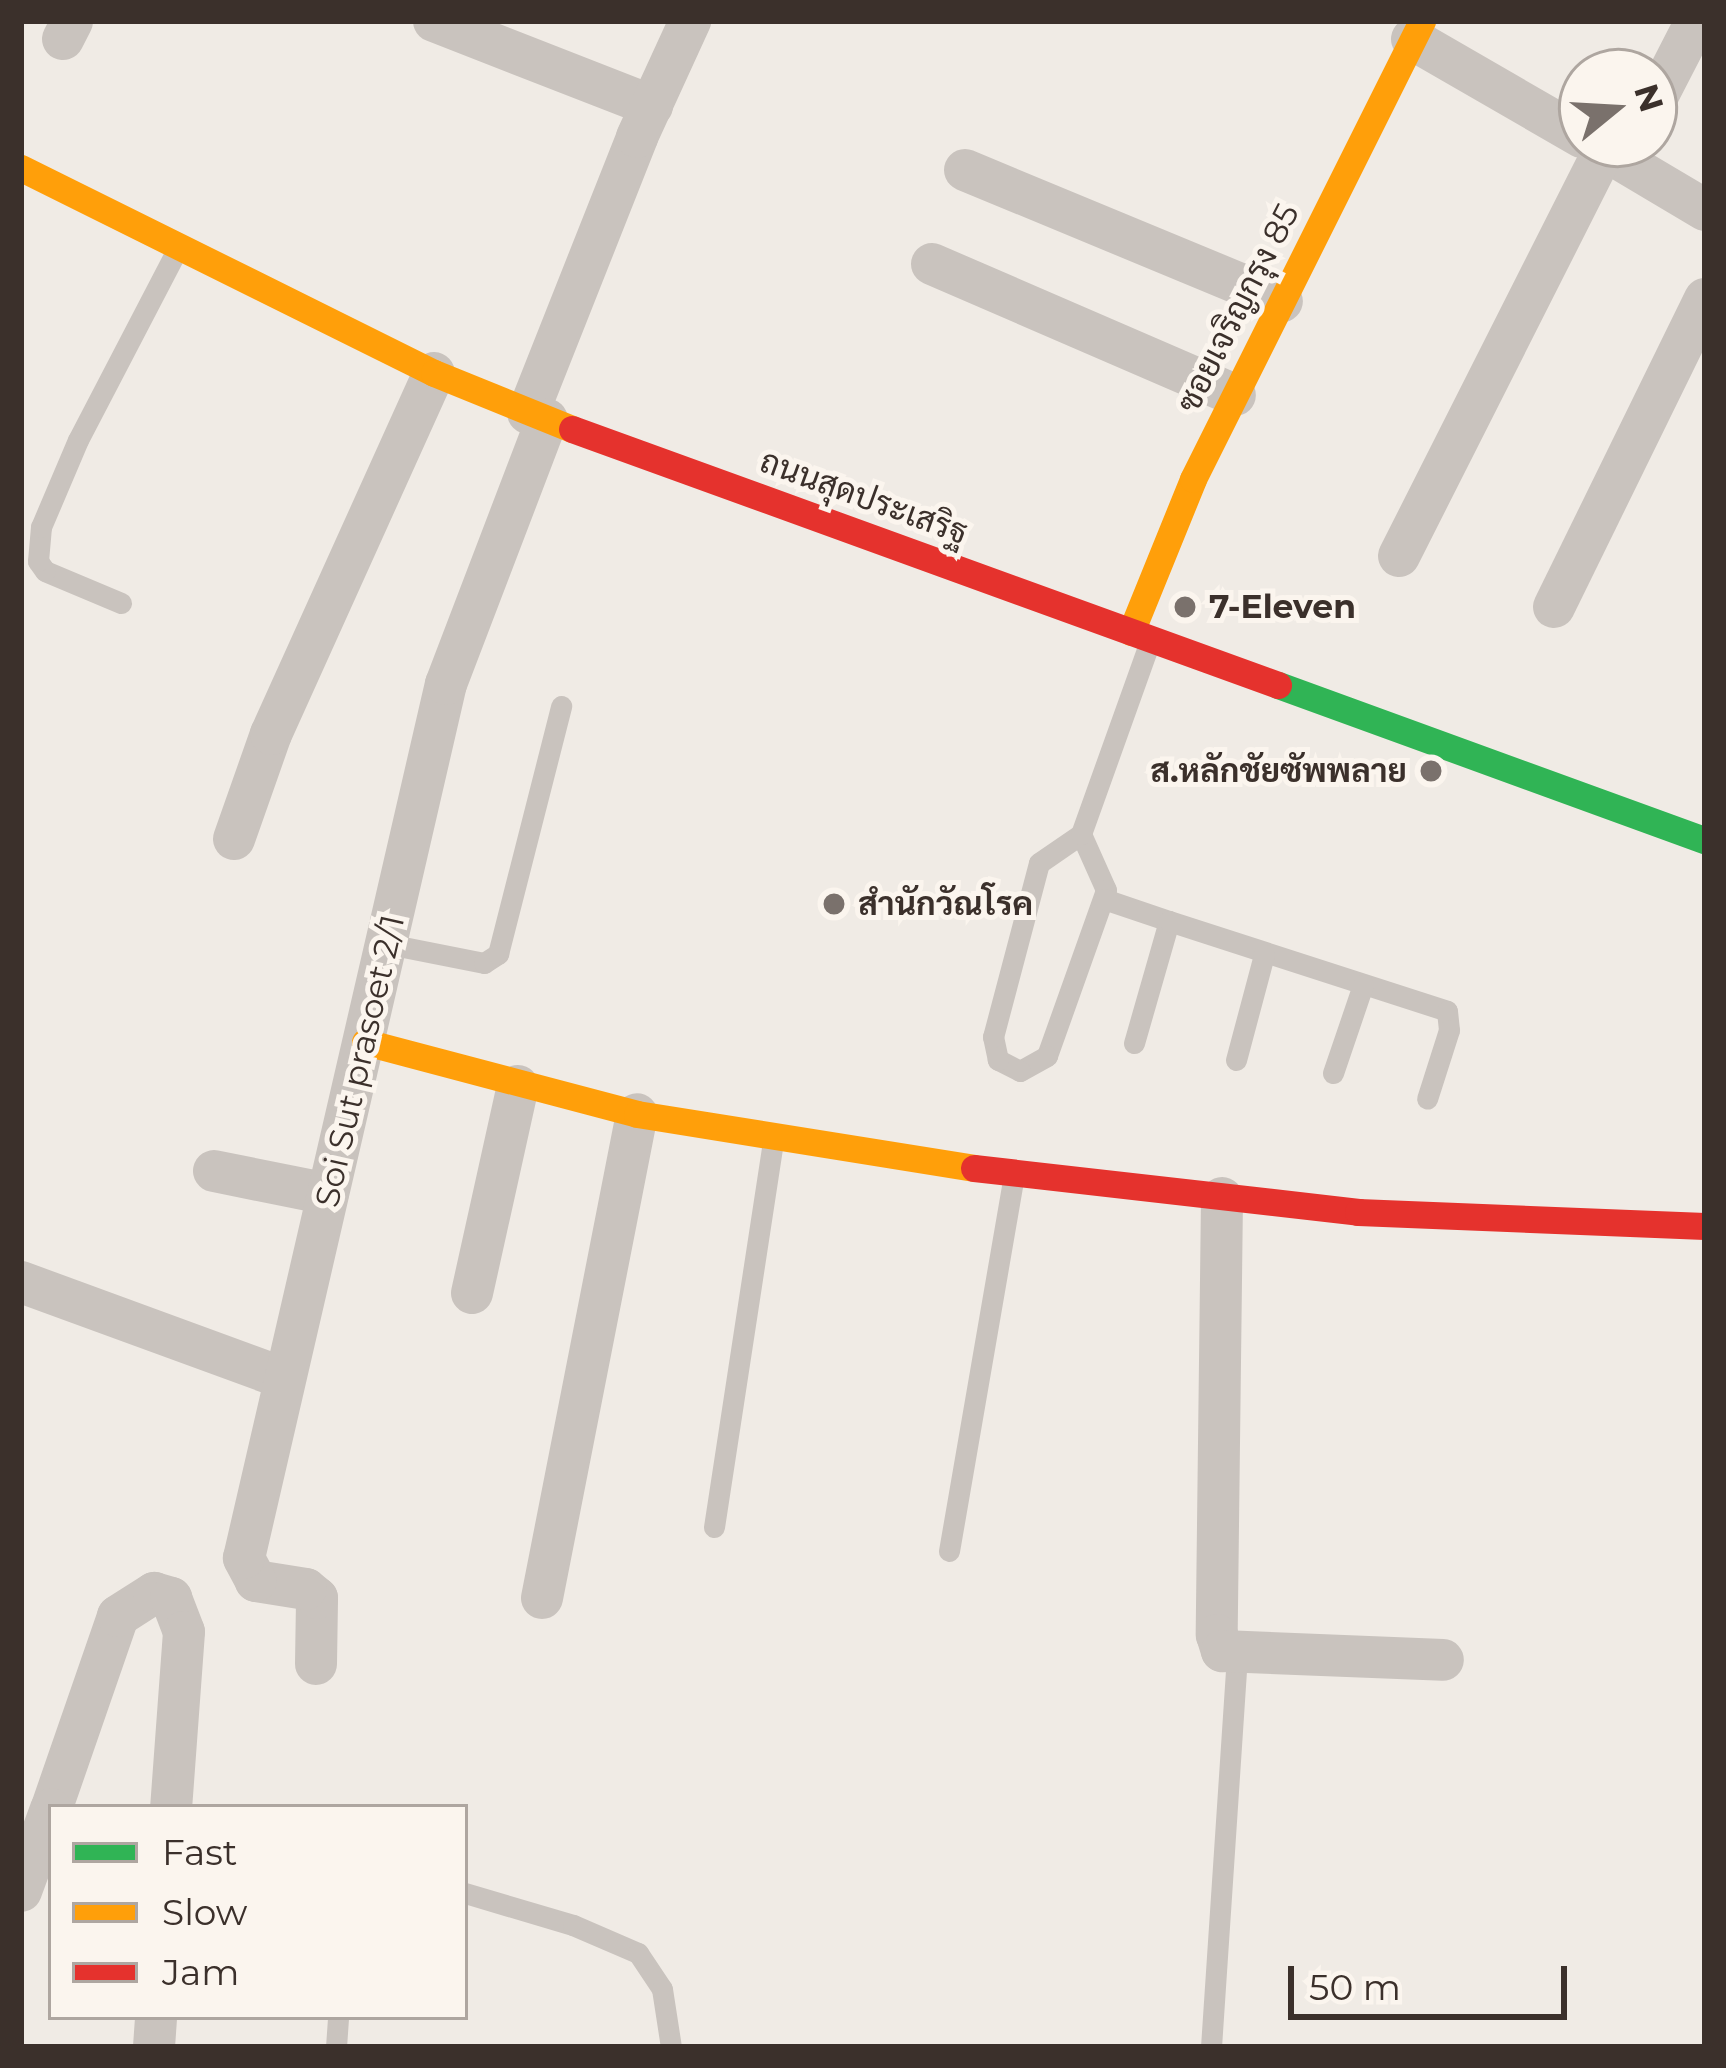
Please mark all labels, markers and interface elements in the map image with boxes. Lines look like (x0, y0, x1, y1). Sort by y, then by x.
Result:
north arrow (1558, 48, 1678, 168)
text: N (1626, 79, 1673, 117)
street label: ซอยเจริญกรุง 85 (1168, 197, 1308, 419)
street label: ถนนสุดประเสริฐ (755, 441, 973, 553)
place label: 7-Eleven (1209, 587, 1356, 627)
marker: 7-Eleven (1172, 594, 1198, 620)
place label: ส.หลักชัยซัพพลาย (1150, 751, 1407, 791)
marker: ส.หลักชัยซัพพลาย (1418, 758, 1444, 784)
place label: สำนักวัณโรค (858, 884, 1033, 924)
marker: สำนักวัณโรค (821, 891, 847, 917)
street label: Soi Sut prasoet 2/1 (307, 911, 413, 1211)
legend (48, 1804, 468, 2020)
text: Fast (162, 1830, 237, 1874)
text: Slow (162, 1890, 248, 1934)
scale bar (1294, 1942, 1573, 2016)
text: Jam (162, 1950, 239, 1994)
text: 50 m (1309, 1965, 1401, 2009)

